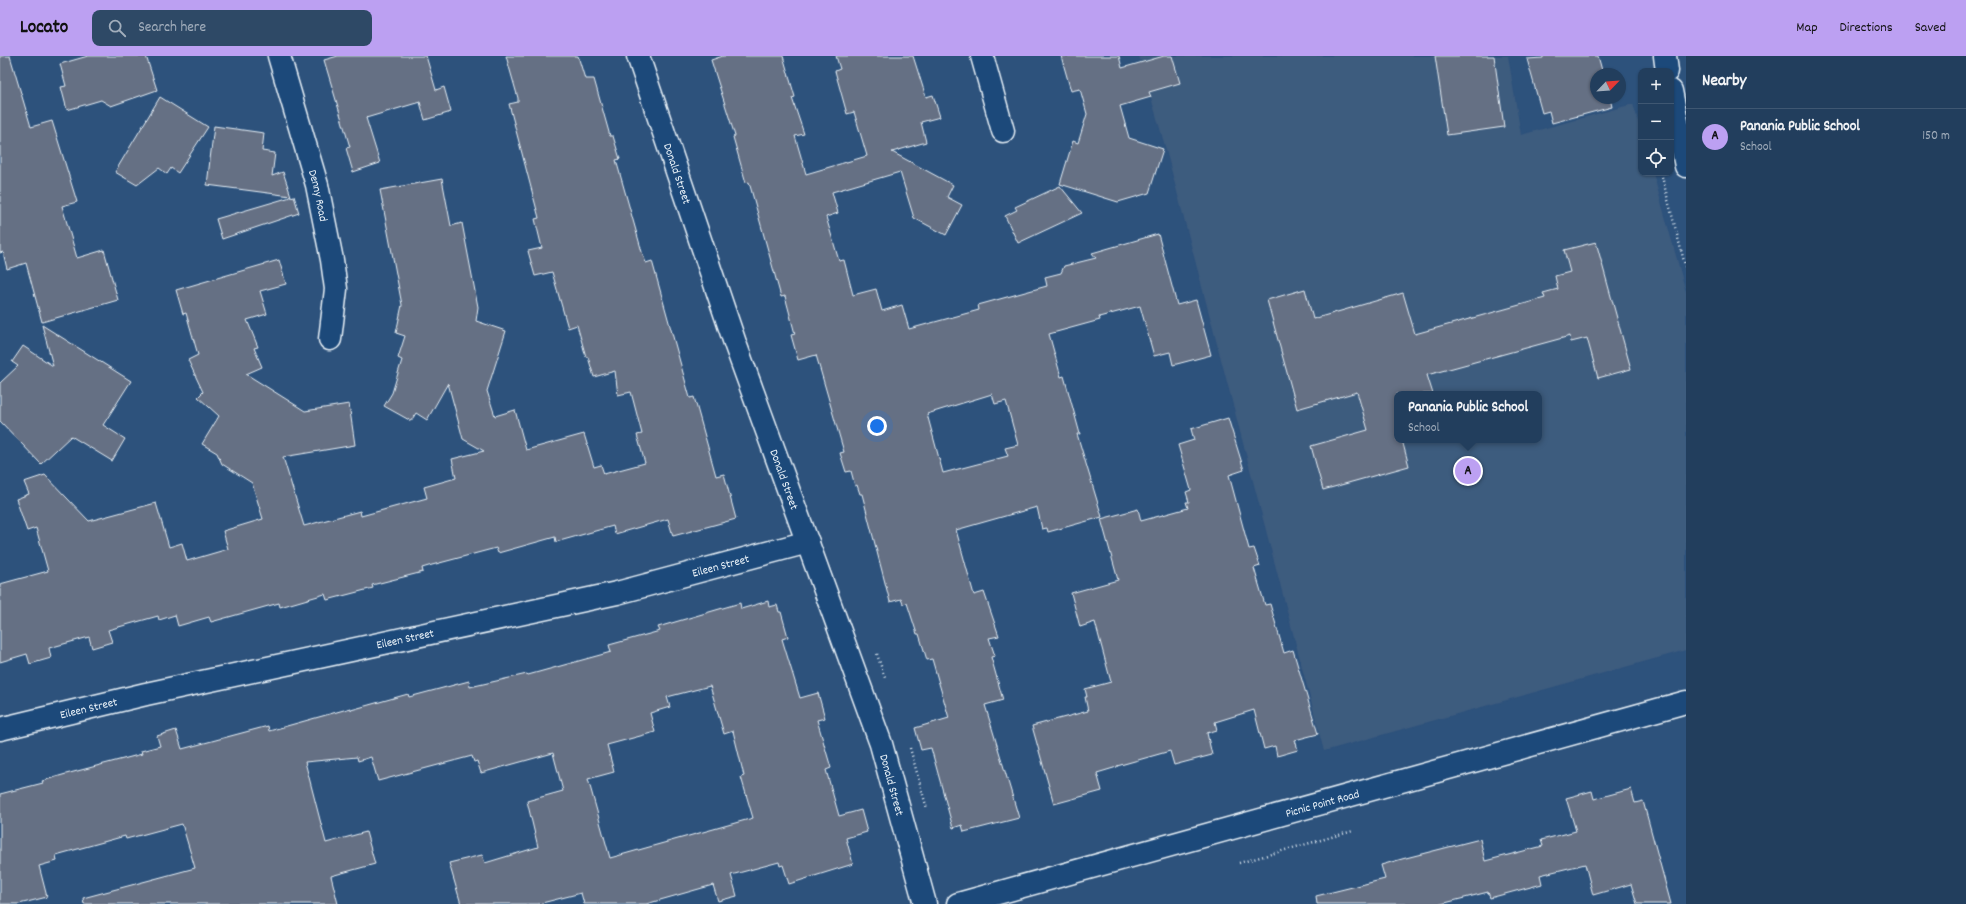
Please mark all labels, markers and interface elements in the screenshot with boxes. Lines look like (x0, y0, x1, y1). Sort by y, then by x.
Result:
search box (92, 10, 372, 46)
text: Locato (20, 15, 68, 42)
icon: search (106, 17, 128, 39)
text: Search here (138, 17, 206, 39)
text: Map (1796, 18, 1818, 38)
text: Directions (1840, 18, 1893, 38)
text: Saved (1915, 18, 1946, 38)
north arrow (1590, 68, 1626, 104)
map controls (1638, 68, 1674, 176)
button: + (1638, 68, 1674, 104)
text: Nearby (1702, 70, 1746, 94)
button: − (1638, 104, 1674, 140)
text: Panania Public School (1740, 116, 1860, 138)
text: A (1711, 127, 1719, 146)
text: 150 m (1922, 127, 1950, 146)
text: School (1740, 138, 1772, 157)
button: locate (1638, 140, 1674, 176)
street label: Donald Street (658, 141, 695, 207)
street label: Denny Road (303, 168, 331, 223)
popup (1394, 391, 1542, 443)
text: Panania Public School (1408, 397, 1528, 419)
your location (867, 416, 887, 436)
text: School (1408, 419, 1440, 438)
street label: Donald Street (764, 447, 802, 513)
pin: A (1455, 456, 1481, 486)
street label: Eileen Street (690, 551, 752, 583)
street label: Eileen Street (375, 625, 436, 654)
street label: Eileen Street (58, 694, 120, 724)
street label: Donald Street (874, 752, 907, 818)
street label: Picnic Point Road (1284, 786, 1362, 823)

